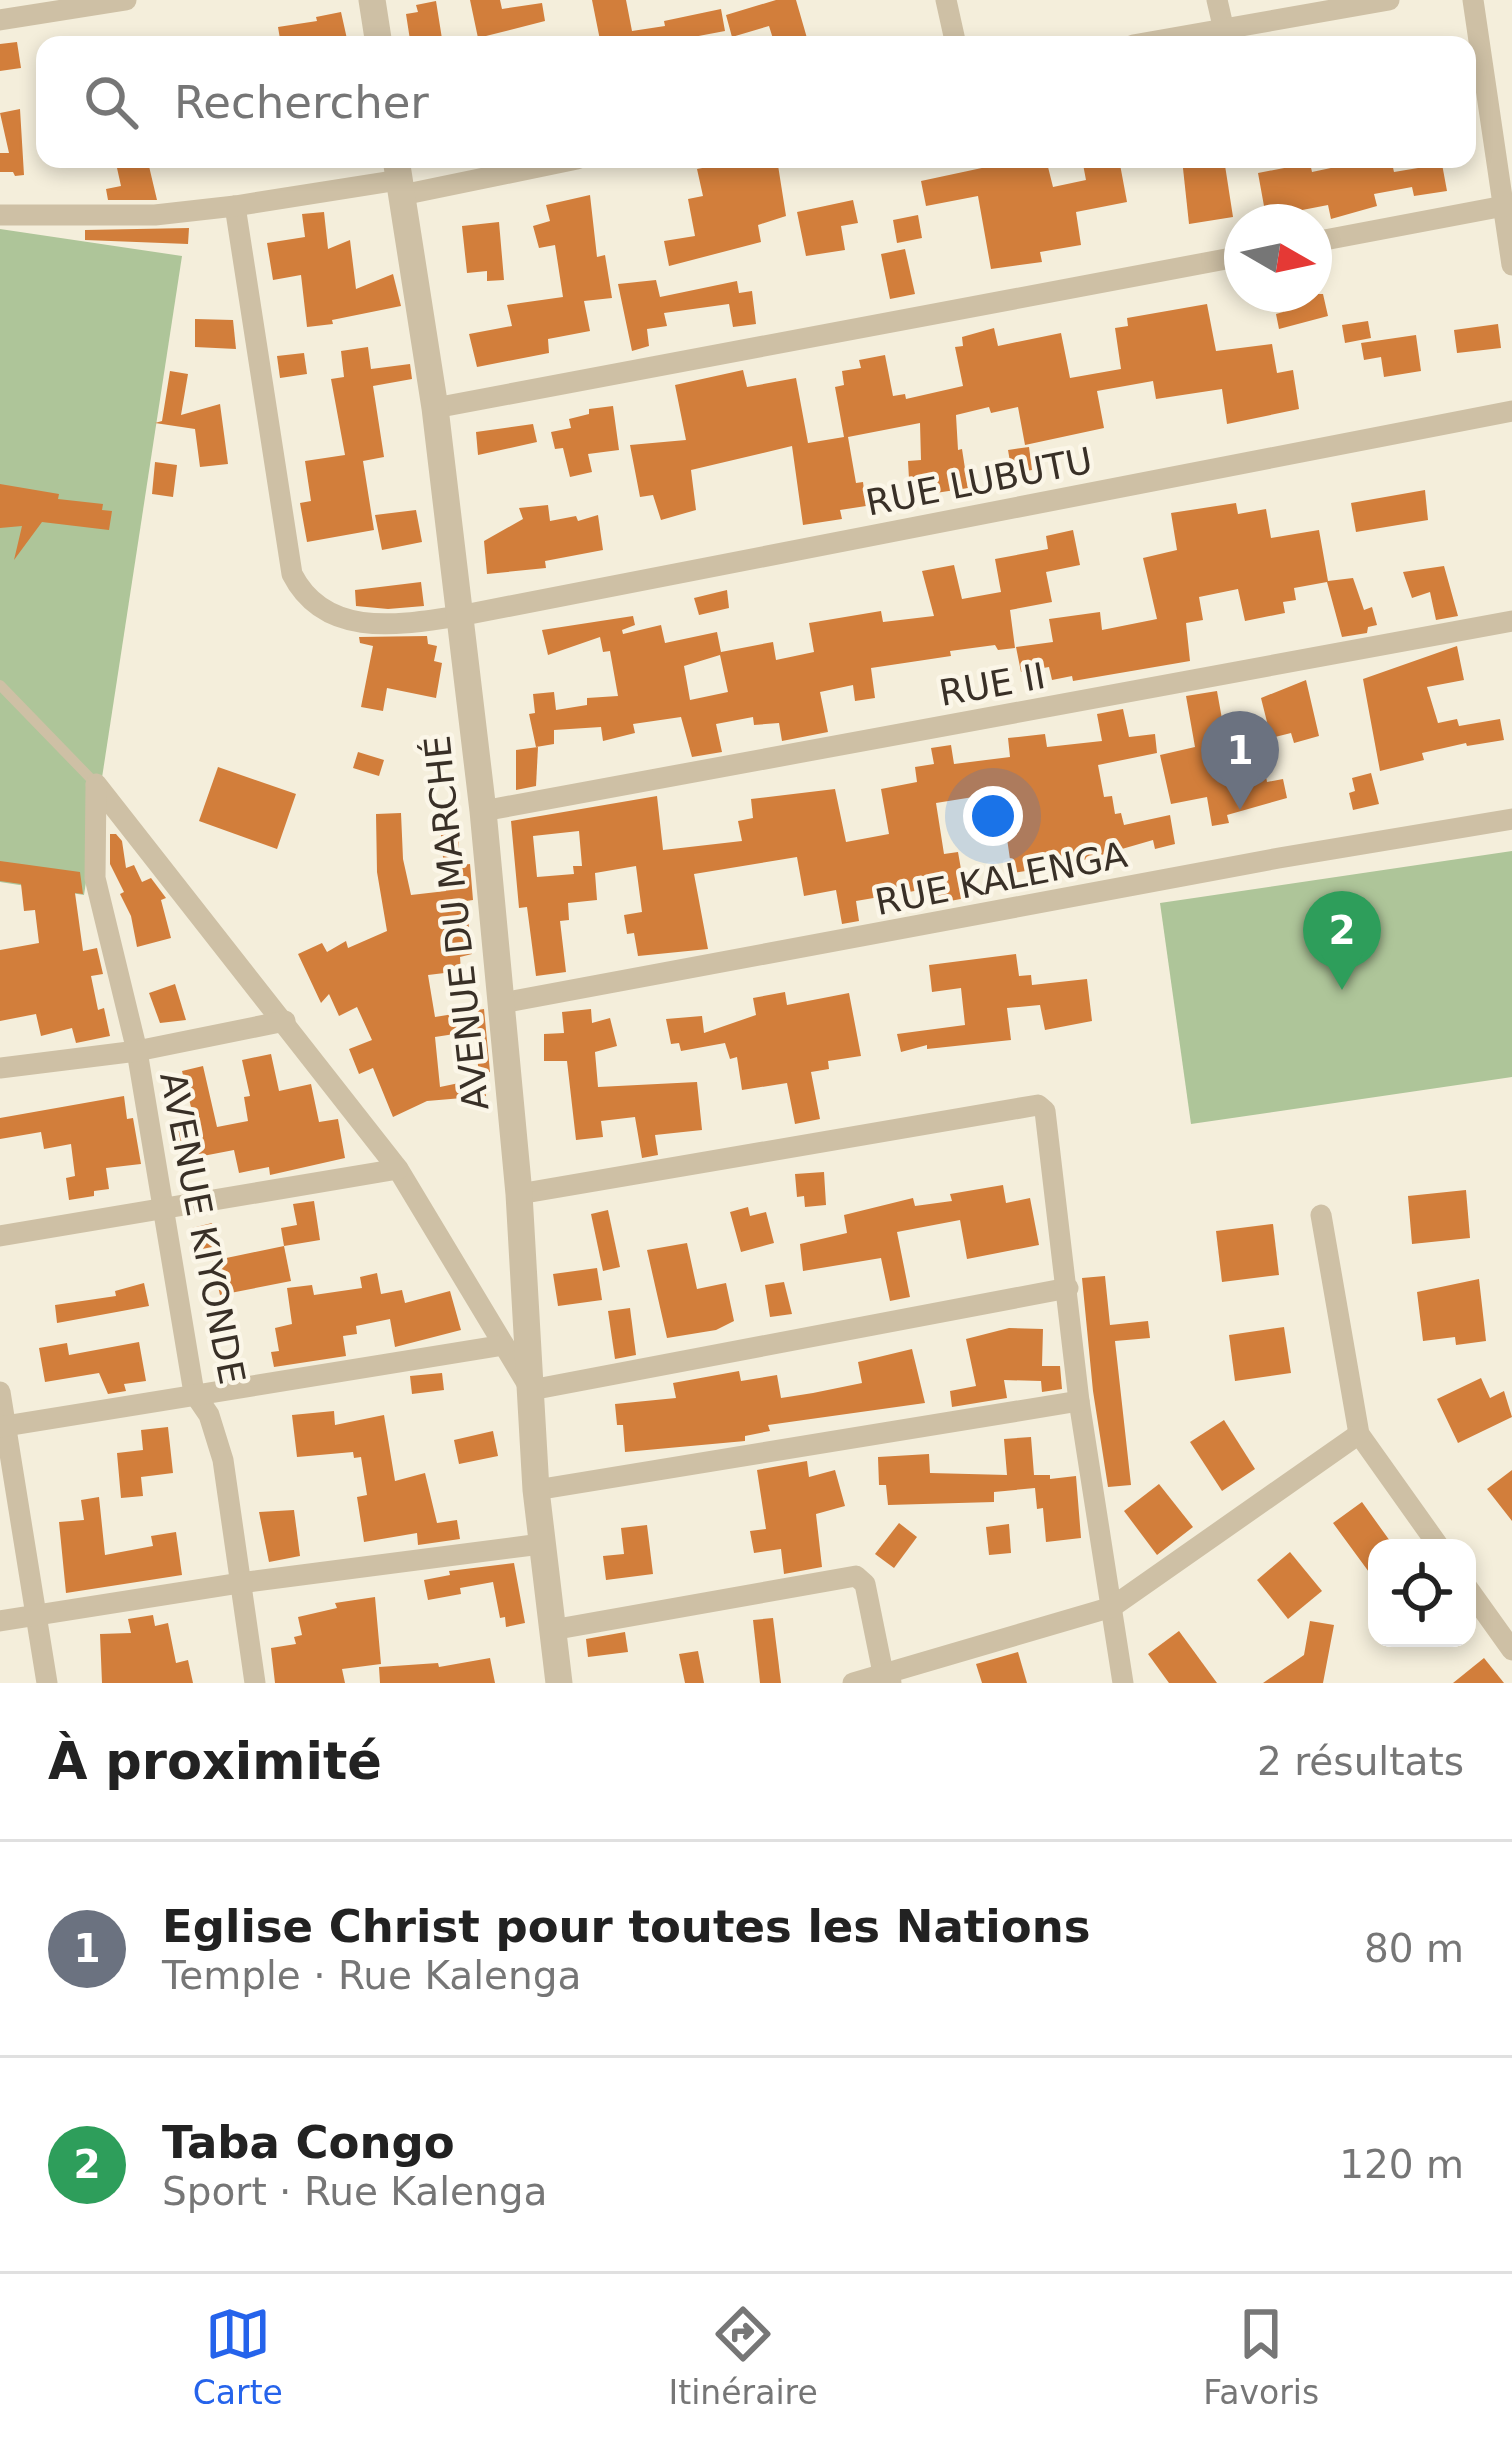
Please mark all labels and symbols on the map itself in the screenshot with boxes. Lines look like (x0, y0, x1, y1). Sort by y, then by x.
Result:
north arrow (1224, 204, 1332, 312)
street label: RUE LUBUTU (863, 439, 1096, 524)
street label: RUE II (936, 655, 1048, 714)
pin: 1 (1201, 711, 1279, 810)
street label: AVENUE DU MARCHÉ (416, 734, 497, 1112)
your location (963, 786, 1023, 846)
street label: RUE KALENGA (872, 834, 1131, 923)
pin: 2 (1303, 891, 1381, 990)
street label: AVENUE KIYONDE (152, 1069, 253, 1388)

